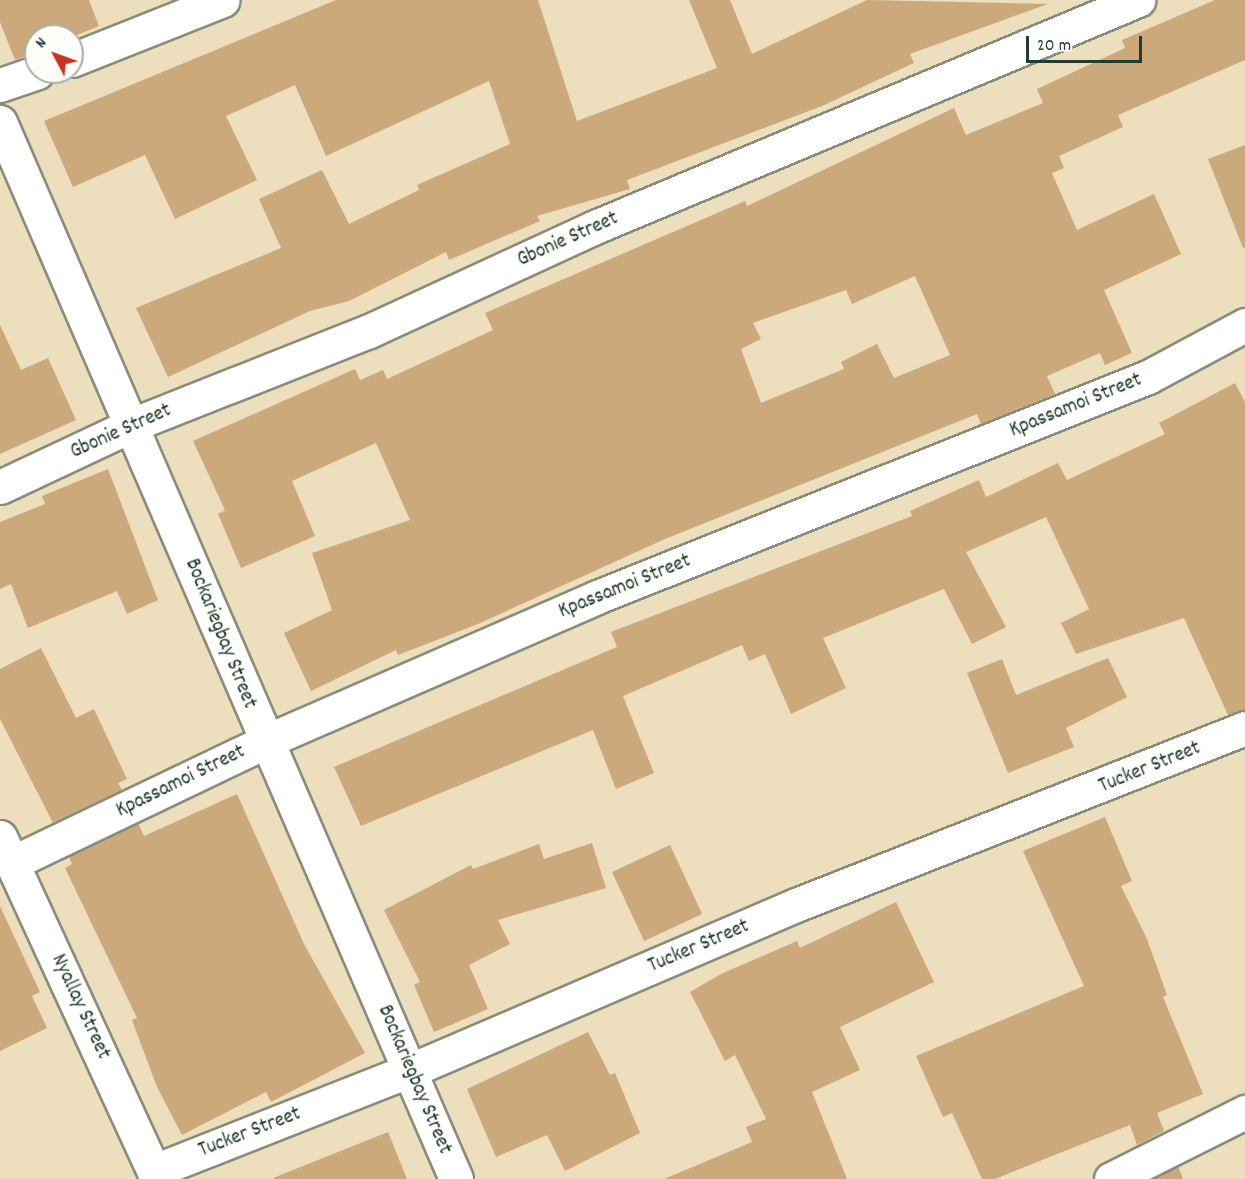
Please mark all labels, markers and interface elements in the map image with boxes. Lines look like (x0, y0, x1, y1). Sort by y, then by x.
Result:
north arrow (24, 24, 84, 84)
scale bar (1029, 24, 1144, 62)
text: N (30, 33, 53, 54)
text: 20 m (1037, 34, 1071, 59)
street label: Gbonie Street (514, 207, 622, 273)
street label: Kpassamoi Street (1006, 368, 1146, 444)
street label: Gbonie Street (67, 399, 175, 465)
street label: Kpassamoi Street (555, 549, 695, 625)
street label: Bockariegbay Street (178, 555, 262, 713)
street label: Tucker Street (1096, 736, 1204, 800)
street label: Kpassamoi Street (112, 740, 250, 824)
street label: Tucker Street (645, 914, 753, 980)
street label: Nyallay Street (45, 951, 115, 1063)
street label: Bockariegbay Street (371, 1002, 457, 1158)
street label: Tucker Street (195, 1102, 305, 1164)

